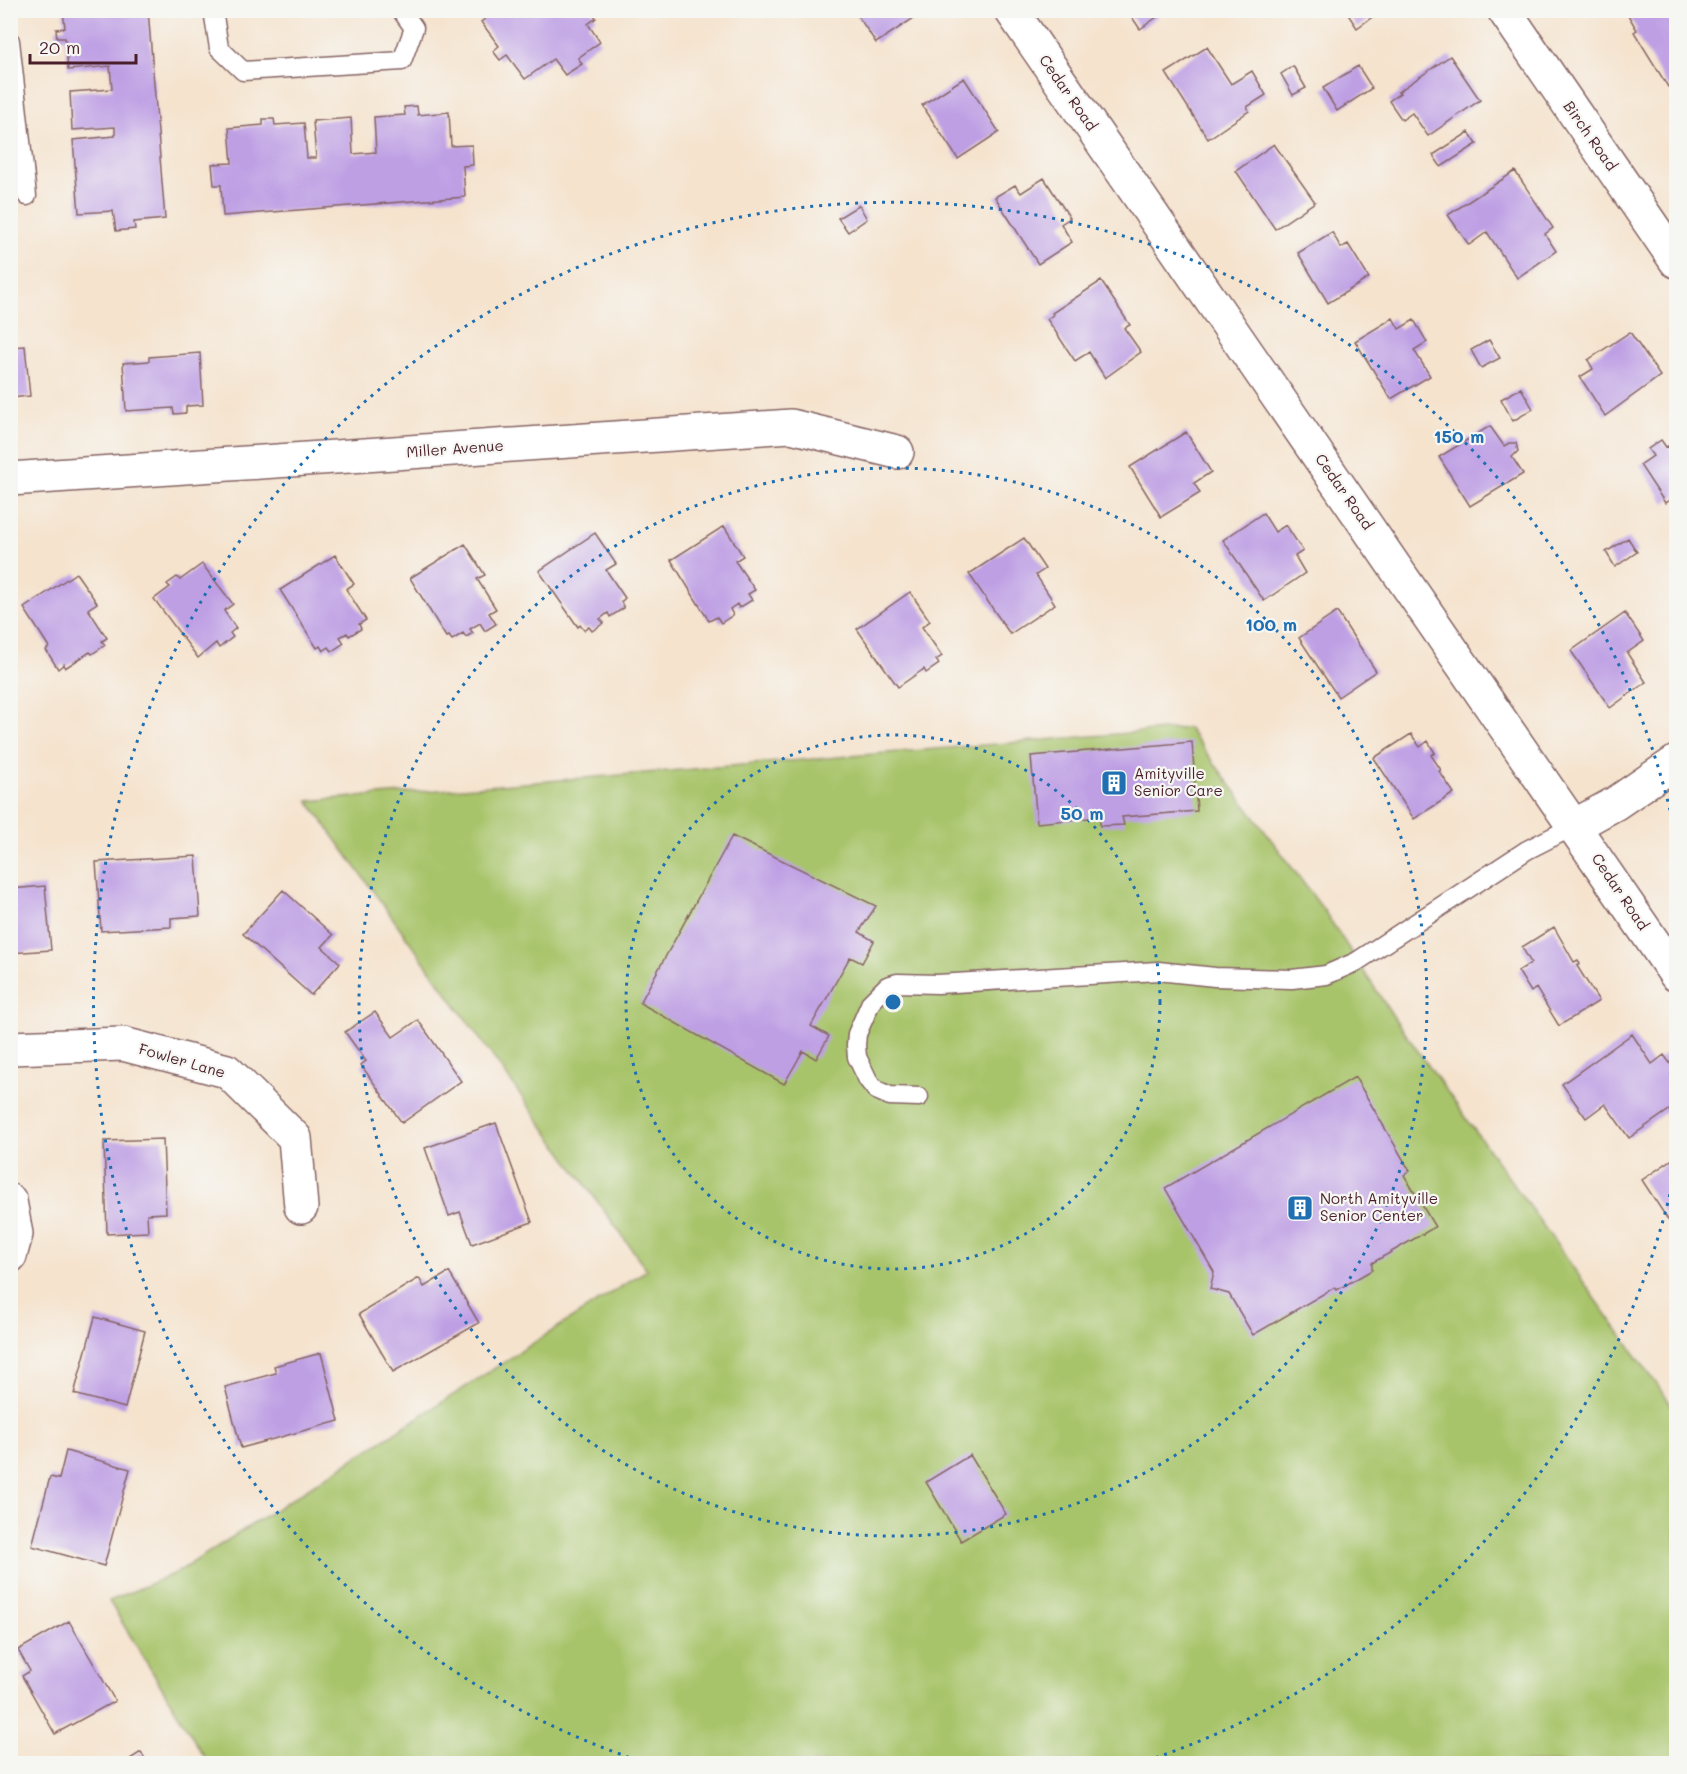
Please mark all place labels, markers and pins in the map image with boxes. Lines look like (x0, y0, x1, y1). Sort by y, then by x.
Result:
place label: Amityville Senior Care (1134, 763, 1223, 800)
building icon: Amityville Senior Care (1099, 768, 1129, 798)
centre of rings (883, 992, 903, 1012)
place label: North Amityville Senior Center (1320, 1188, 1438, 1225)
building icon: North Amityville Senior Center (1285, 1193, 1315, 1223)

